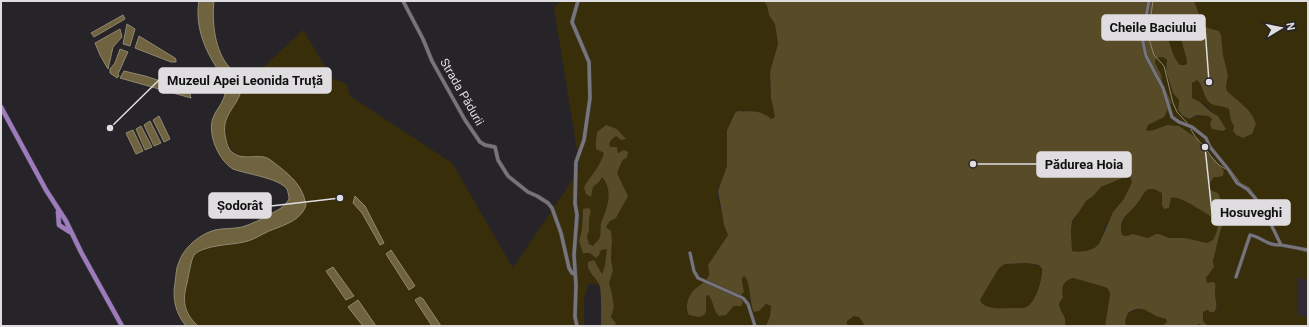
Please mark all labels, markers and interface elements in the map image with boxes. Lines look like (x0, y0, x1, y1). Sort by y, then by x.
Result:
north arrow (1261, 8, 1301, 48)
callout: Cheile Baciului (1102, 15, 1205, 40)
text: Cheile Baciului (1110, 20, 1196, 35)
text: N (1283, 21, 1297, 32)
street label: Strada Pădurii (437, 56, 487, 128)
callout: Muzeul Apei Leonida Truță (159, 68, 331, 93)
text: Muzeul Apei Leonida Truță (167, 73, 323, 89)
callout: Pădurea Hoia (1037, 152, 1131, 177)
text: Pădurea Hoia (1045, 157, 1123, 172)
callout: Șodorât (209, 193, 271, 218)
text: Șodorât (217, 198, 264, 214)
callout: Hosuveghi (1212, 200, 1290, 225)
text: Hosuveghi (1220, 205, 1282, 220)

